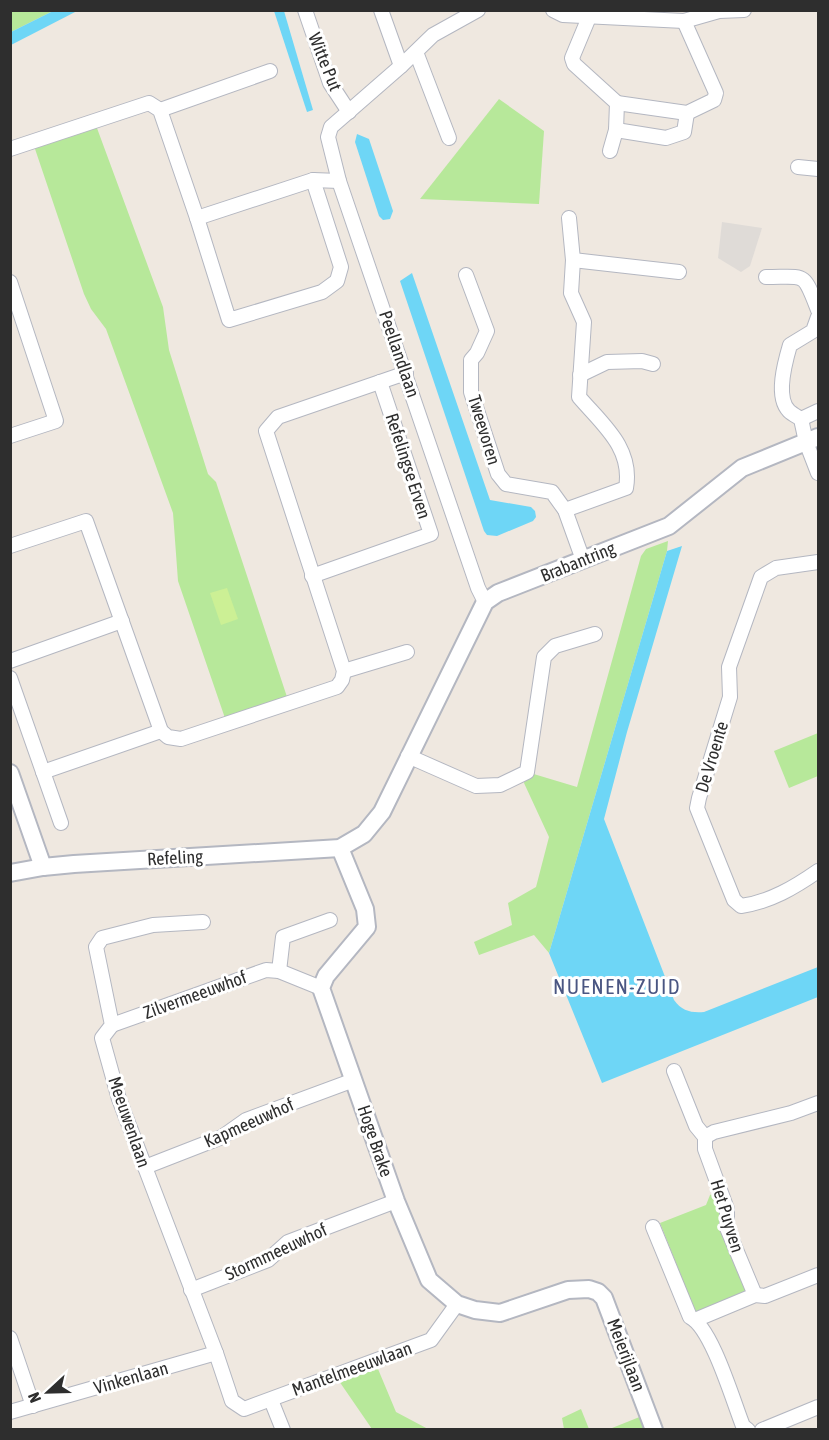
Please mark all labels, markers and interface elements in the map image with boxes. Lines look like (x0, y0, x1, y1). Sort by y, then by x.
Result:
street label: Witte Put (304, 30, 347, 94)
street label: Peellandlaan (375, 308, 424, 400)
street label: Tweevoren (464, 392, 505, 467)
street label: Refelingse Erven (382, 410, 435, 521)
street label: Brabantring (537, 537, 618, 586)
street label: De Vroente (691, 719, 732, 795)
street label: Refeling (147, 846, 204, 869)
street label: Zilvermeeuwhof (140, 966, 249, 1023)
district label: NUENEN-ZUID (553, 974, 681, 998)
street label: Meeuwenlaan (104, 1074, 155, 1170)
street label: Kapmeeuwhof (201, 1093, 297, 1152)
street label: Hoge Brake (353, 1102, 398, 1179)
street label: Het Puyven (706, 1177, 749, 1255)
street label: Stormmeeuwhof (221, 1219, 330, 1284)
street label: Meierijlaan (603, 1315, 650, 1394)
street label: Mantelmeeuwlaan (289, 1337, 415, 1400)
street label: Vinkenlaan (91, 1357, 170, 1398)
north arrow (18, 1362, 78, 1422)
text: N (24, 1390, 44, 1405)

